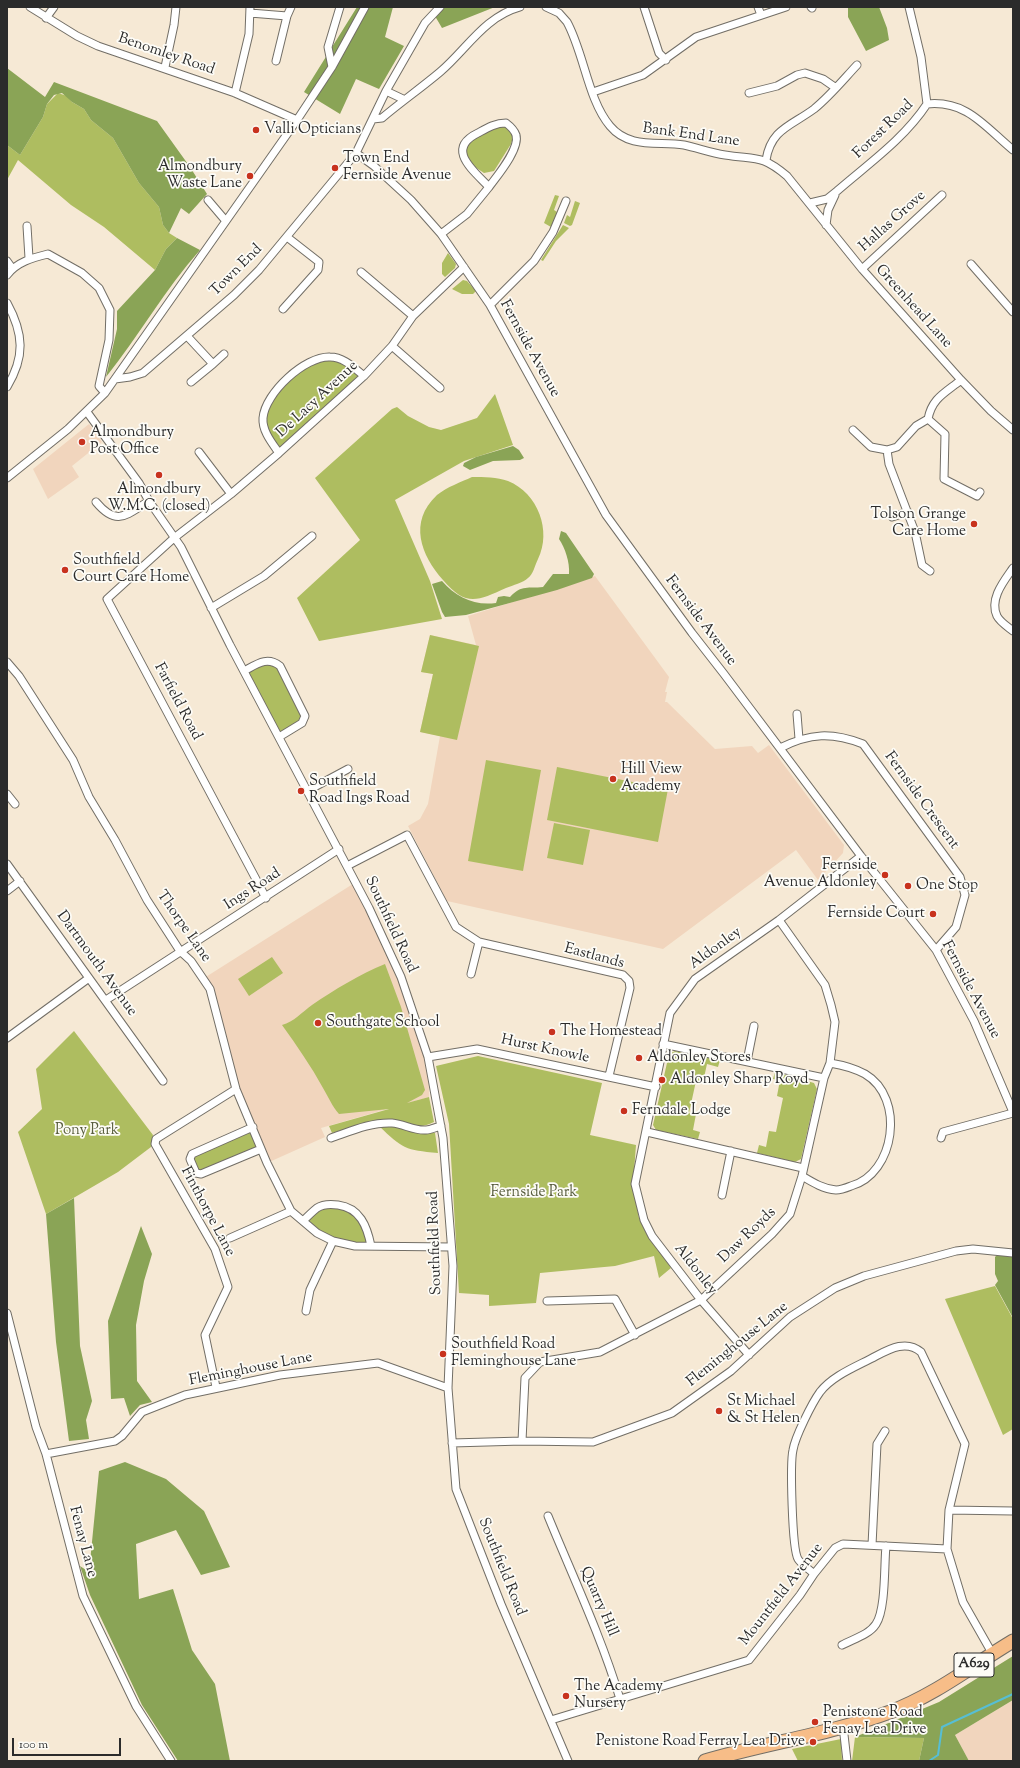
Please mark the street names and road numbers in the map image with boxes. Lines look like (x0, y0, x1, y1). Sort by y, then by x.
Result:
street label: Benomley Road (115, 30, 217, 80)
street label: Forest Road (850, 97, 918, 163)
street label: Bank End Lane (641, 120, 741, 152)
street label: Hallas Grove (856, 187, 930, 257)
street label: Town End (207, 241, 267, 301)
street label: Greenhead Lane (871, 261, 955, 353)
street label: Fernside Avenue (495, 297, 563, 401)
street label: De Lacy Avenue (273, 358, 363, 442)
street label: Fernside Avenue (660, 572, 740, 670)
street label: Farfield Road (149, 660, 205, 744)
street label: Fernside Crescent (880, 749, 962, 853)
street label: Ings Road (221, 865, 285, 915)
street label: Southfield Road (360, 874, 420, 976)
street label: Thorpe Lane (152, 888, 214, 966)
street label: Dartmouth Avenue (52, 908, 140, 1020)
street label: Aldonley (686, 924, 746, 974)
street label: Fernside Avenue (937, 938, 1003, 1042)
street label: Eastlands (562, 940, 626, 974)
street label: Hurst Knowle (499, 1032, 591, 1068)
street label: Finthorpe Lane (176, 1164, 238, 1260)
street label: Southfield Road (425, 1191, 447, 1295)
street label: Daw Royds (716, 1204, 780, 1268)
street label: Aldonley (669, 1241, 721, 1299)
street label: Fleminghouse Lane (684, 1299, 792, 1391)
street label: Fleminghouse Lane (188, 1349, 314, 1391)
street label: Fenay Lane (64, 1504, 100, 1580)
street label: Southfield Road (473, 1515, 529, 1619)
street label: Mountfield Avenue (736, 1540, 828, 1650)
street label: Quarry Hill (575, 1564, 621, 1640)
road number: A629 (954, 1653, 994, 1677)

